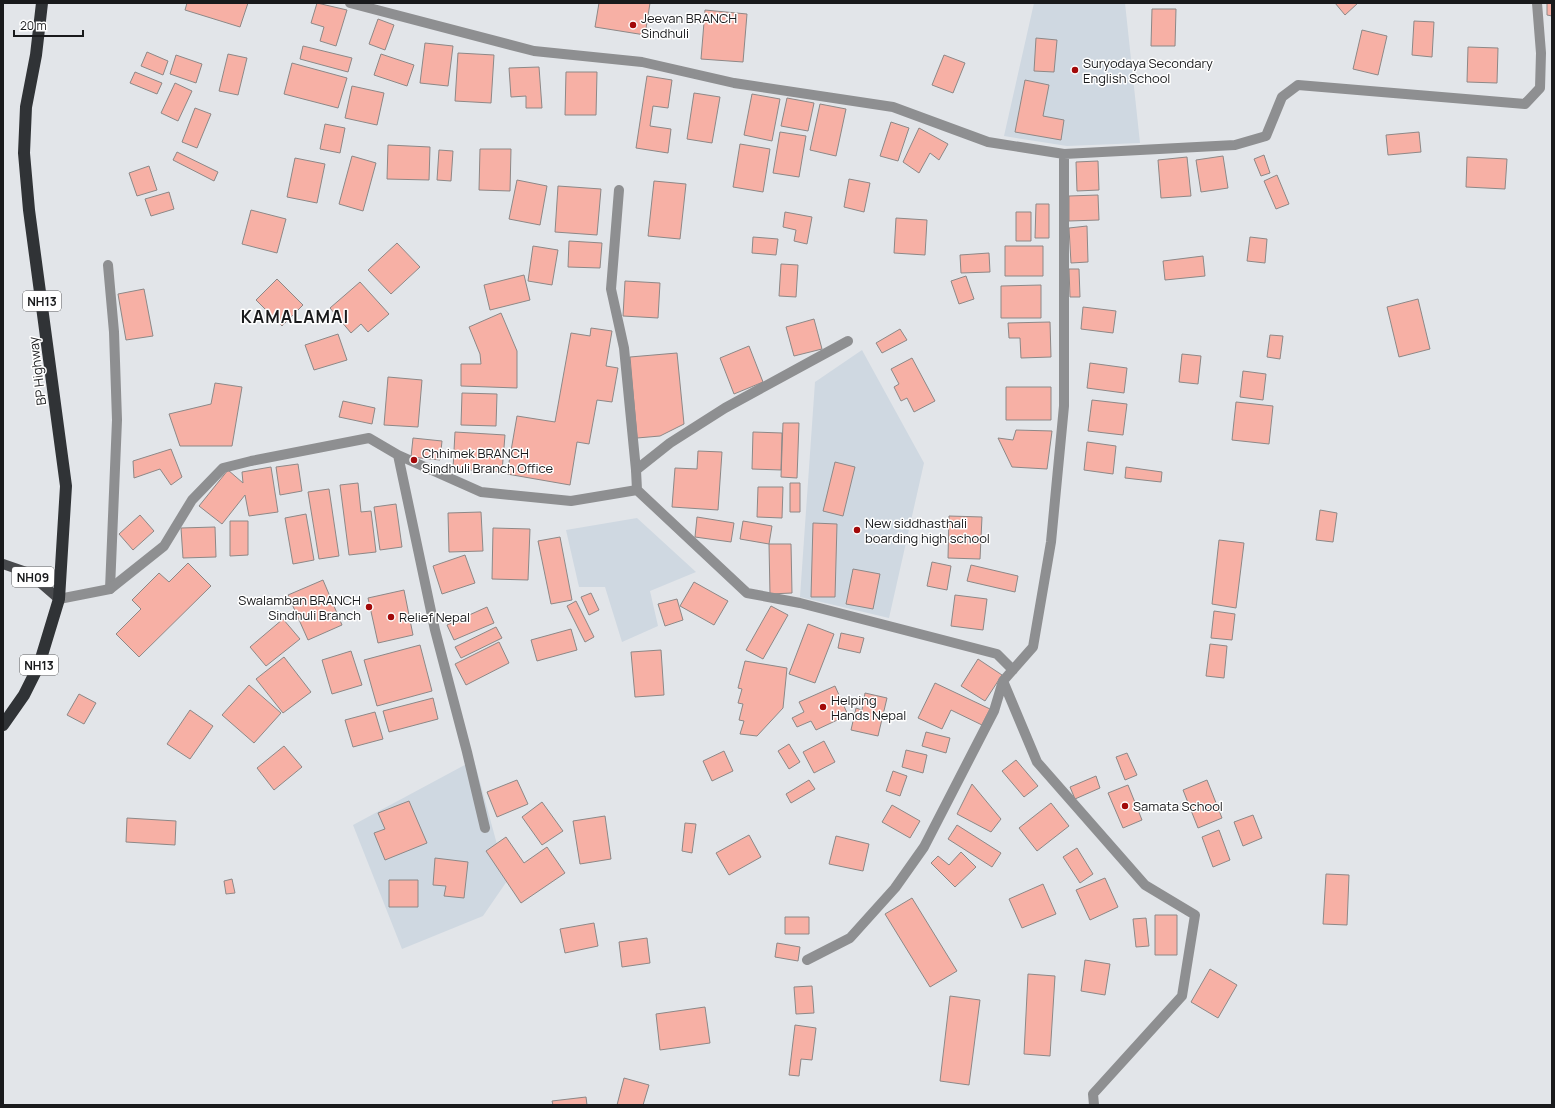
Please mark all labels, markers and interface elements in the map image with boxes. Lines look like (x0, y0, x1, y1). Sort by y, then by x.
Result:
place label: Jeevan BRANCH Sindhuli (641, 9, 737, 42)
scale bar (14, 12, 83, 38)
text: 20 m (20, 17, 47, 34)
marker: Jeevan BRANCH Sindhuli (628, 20, 638, 30)
place label: Suryodaya Secondary English School (1083, 54, 1213, 87)
marker: Suryodaya Secondary English School (1070, 65, 1080, 75)
road number: NH13 (23, 291, 61, 311)
district label: KAMALAMAI (241, 305, 349, 328)
street label: BP Highway (24, 336, 50, 406)
place label: Chhimek BRANCH Sindhuli Branch Office (422, 444, 554, 477)
marker: Chhimek BRANCH Sindhuli Branch Office (409, 455, 419, 465)
place label: New siddhasthali boarding high school (865, 514, 990, 547)
marker: New siddhasthali boarding high school (852, 525, 862, 535)
road number: NH09 (12, 567, 54, 587)
place label: Swalamban BRANCH Sindhuli Branch (238, 591, 361, 624)
marker: Swalamban BRANCH Sindhuli Branch (364, 602, 374, 612)
place label: Relief Nepal (399, 608, 470, 626)
marker: Relief Nepal (386, 612, 396, 622)
road number: NH13 (20, 655, 58, 675)
place label: Helping Hands Nepal (831, 691, 906, 724)
marker: Helping Hands Nepal (818, 702, 828, 712)
place label: Samata School (1133, 797, 1223, 815)
marker: Samata School (1120, 801, 1130, 811)

